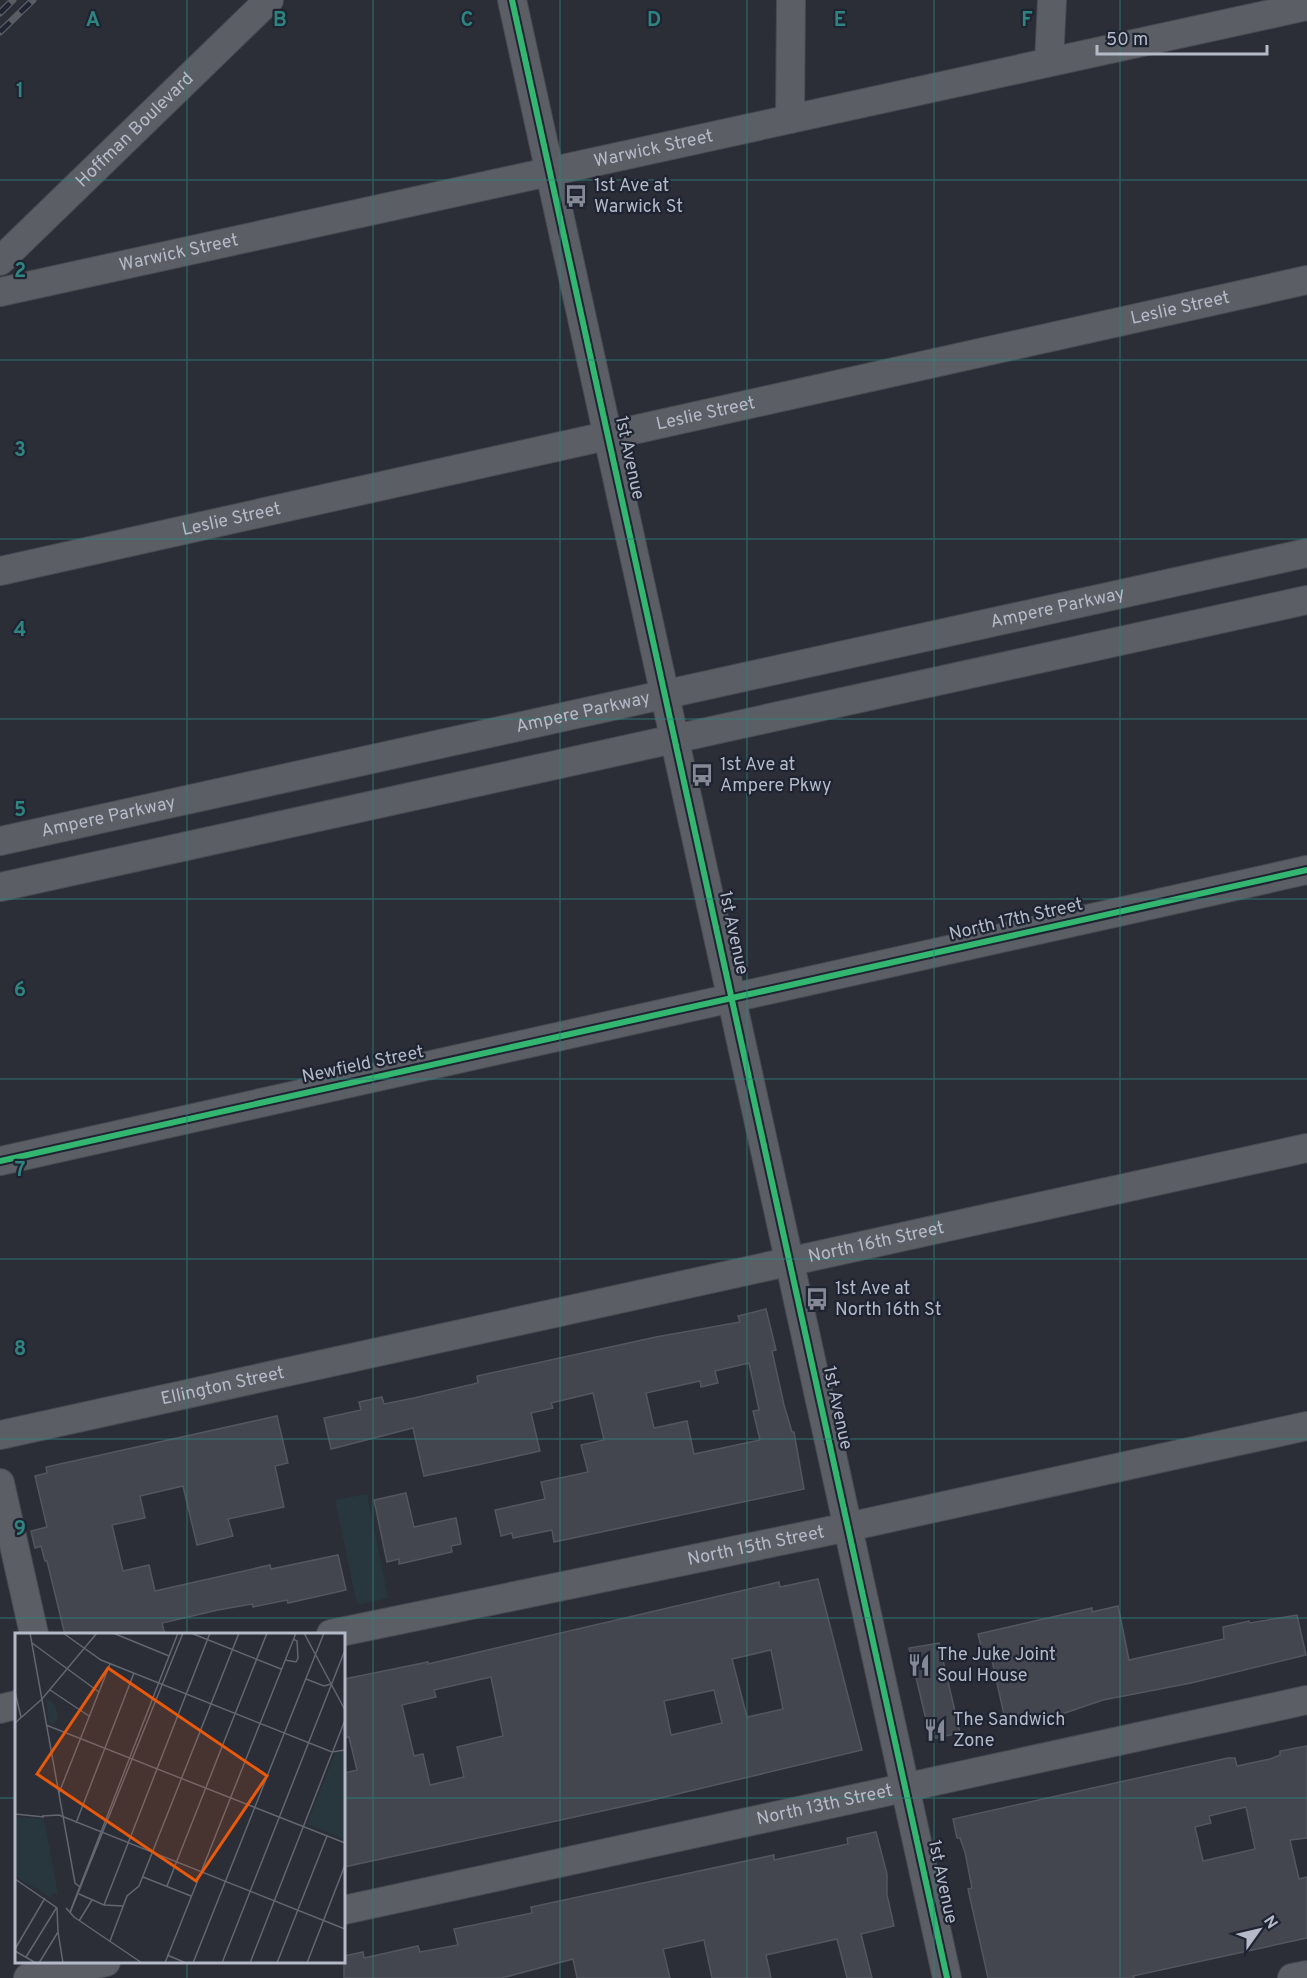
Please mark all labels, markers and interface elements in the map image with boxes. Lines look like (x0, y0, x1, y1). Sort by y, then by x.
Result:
text: A (86, 8, 100, 34)
text: B (273, 8, 287, 34)
text: C (461, 8, 473, 34)
text: D (647, 8, 661, 34)
text: E (834, 8, 846, 34)
text: F (1021, 8, 1033, 34)
scale bar (1097, 18, 1266, 56)
text: 50 m (1106, 29, 1148, 52)
street label: Hoffman Boulevard (71, 68, 199, 193)
text: 1 (16, 79, 24, 105)
street label: Warwick Street (592, 125, 715, 173)
place label: 1st Ave at Warwick St (594, 175, 683, 219)
bus stop icon: 1st Ave at Warwick St (563, 183, 589, 209)
street label: Warwick Street (117, 229, 240, 277)
text: 2 (14, 259, 26, 285)
street label: Leslie Street (1128, 286, 1232, 330)
street label: Leslie Street (654, 392, 757, 436)
street label: 1st Avenue (609, 414, 649, 502)
text: 3 (14, 438, 26, 464)
street label: Leslie Street (180, 497, 283, 542)
street label: Ampere Parkway (988, 582, 1127, 634)
text: 4 (14, 618, 26, 644)
street label: Ampere Parkway (514, 687, 652, 739)
place label: 1st Ave at Ampere Pkwy (720, 754, 832, 798)
bus stop icon: 1st Ave at Ampere Pkwy (689, 762, 715, 788)
street label: Ampere Parkway (39, 791, 178, 843)
text: 5 (14, 798, 26, 824)
street label: 1st Avenue (713, 889, 753, 977)
street label: North 17th Street (947, 893, 1085, 947)
text: 6 (14, 978, 26, 1004)
street label: Newfield Street (300, 1041, 426, 1089)
text: 7 (15, 1158, 25, 1184)
street label: North 16th Street (806, 1217, 946, 1269)
place label: 1st Ave at North 16th St (835, 1278, 942, 1322)
bus stop icon: 1st Ave at North 16th St (804, 1286, 830, 1312)
text: 8 (14, 1337, 26, 1363)
street label: Ellington Street (159, 1361, 287, 1411)
street label: 1st Avenue (817, 1364, 857, 1452)
text: 9 (14, 1517, 26, 1543)
street label: North 15th Street (686, 1521, 826, 1571)
inset map (15, 1633, 345, 1963)
place label: The Juke Joint Soul House (937, 1644, 1056, 1688)
restaurant icon: The Juke Joint Soul House (906, 1652, 932, 1678)
place label: The Sandwich Zone (953, 1709, 1065, 1753)
restaurant icon: The Sandwich Zone (922, 1717, 948, 1743)
street label: North 13th Street (755, 1779, 895, 1831)
street label: 1st Avenue (922, 1838, 962, 1926)
north arrow (1229, 1900, 1289, 1960)
text: N (1258, 1912, 1281, 1933)

